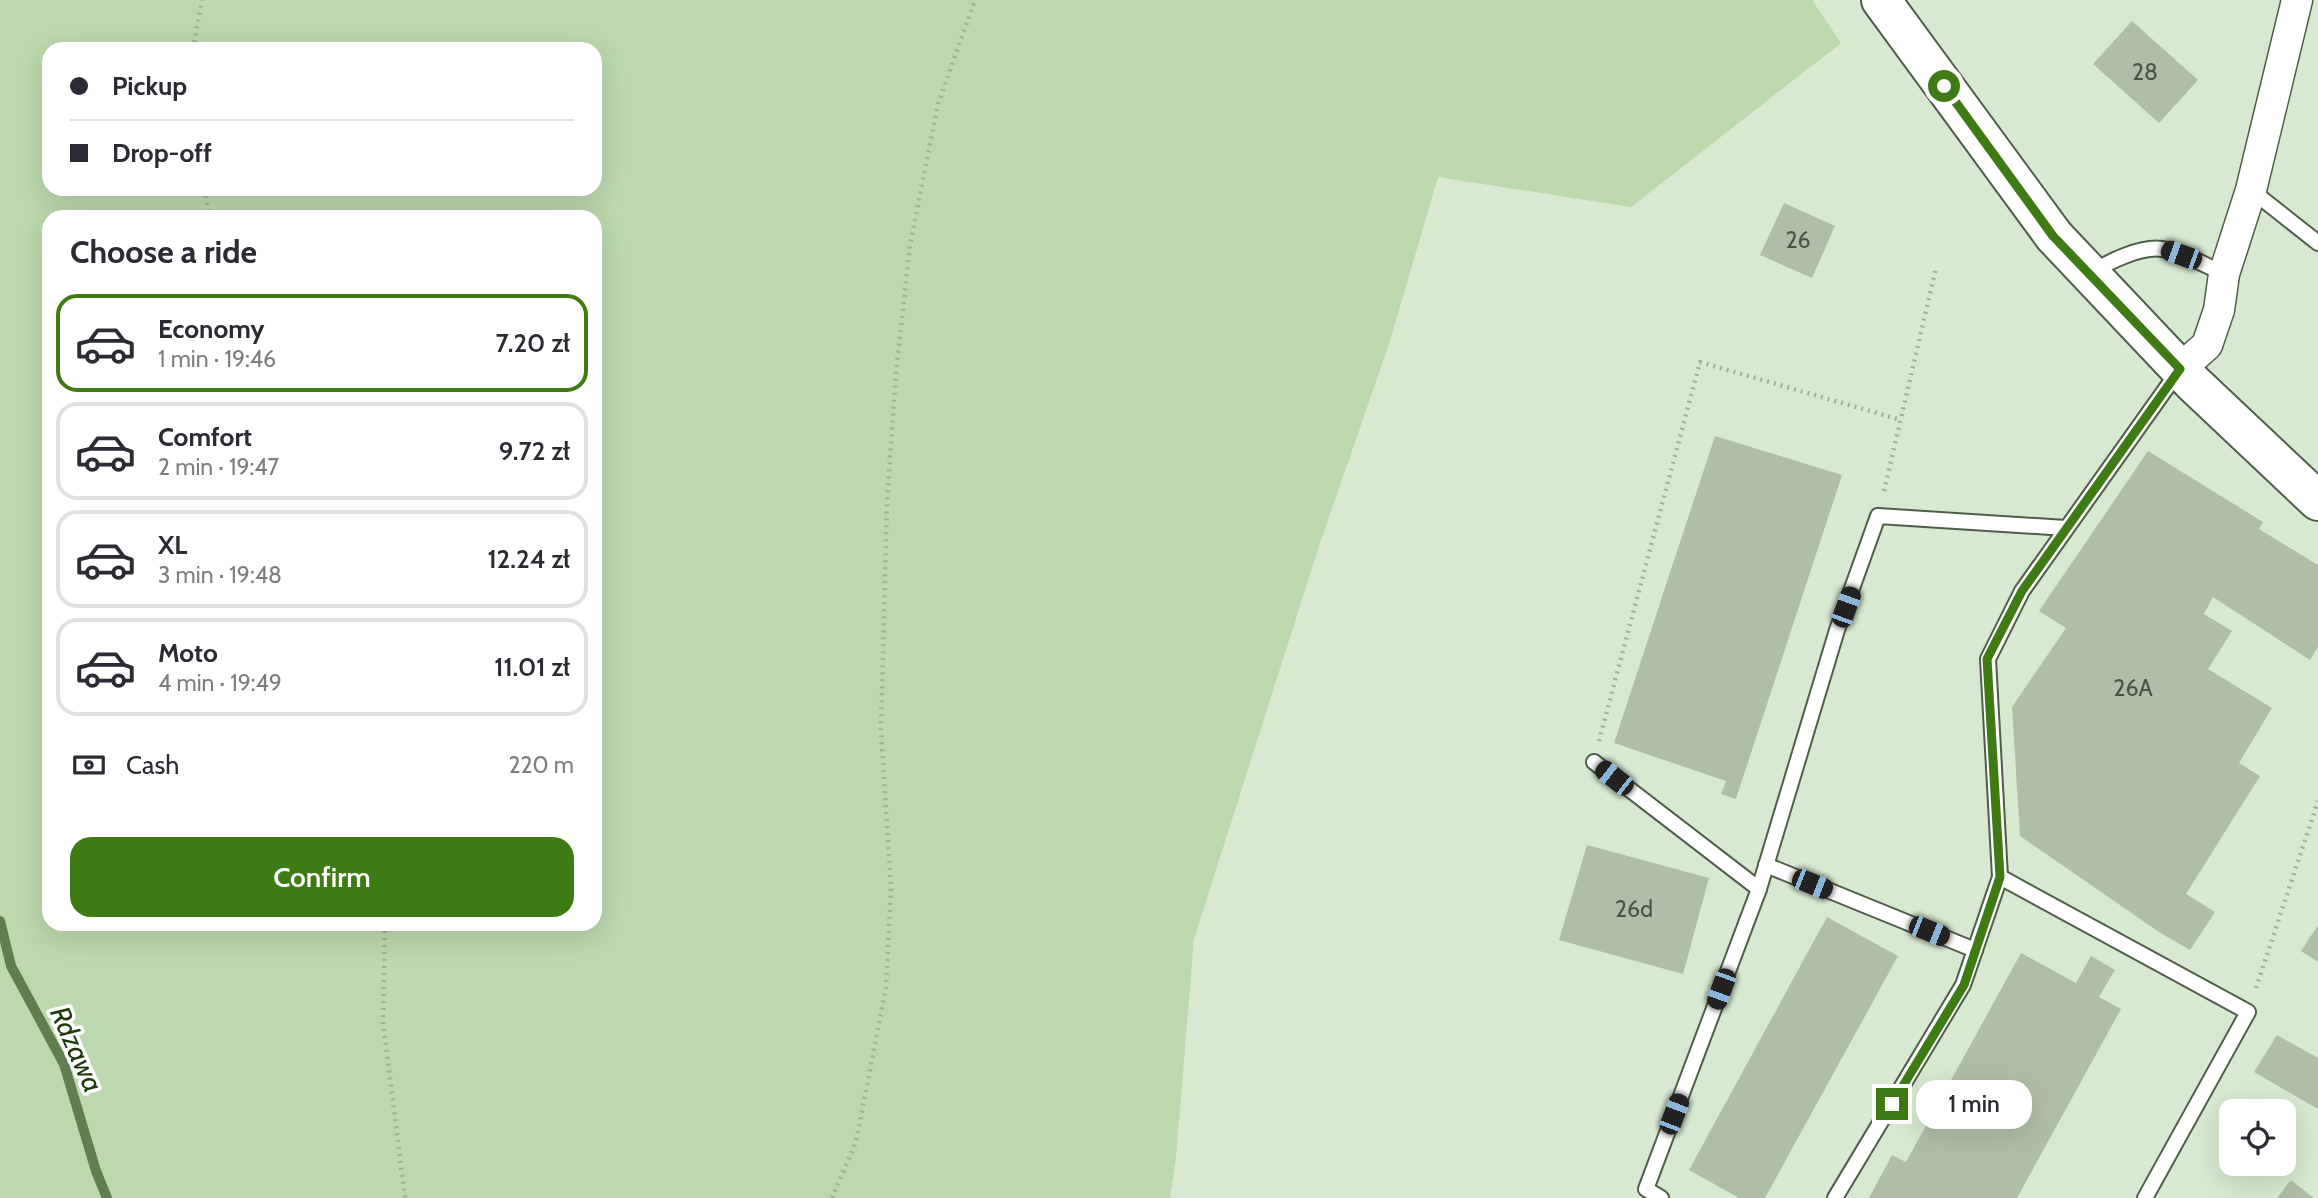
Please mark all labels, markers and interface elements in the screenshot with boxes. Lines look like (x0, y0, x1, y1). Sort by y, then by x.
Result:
house number: 28 (2132, 58, 2158, 86)
text: Pickup (112, 70, 187, 102)
route start (1928, 70, 1960, 102)
text: Drop-off (112, 137, 212, 169)
house number: 26 (1785, 226, 1811, 254)
text: Choose a ride (70, 232, 257, 271)
car (2158, 238, 2205, 272)
icon: car (74, 312, 137, 375)
text: Economy (158, 313, 264, 345)
text: 7.20 zł (496, 327, 570, 359)
text: 1 min · 19:46 (158, 345, 276, 373)
icon: car (74, 420, 137, 483)
text: Comfort (158, 421, 252, 453)
text: 9.72 zł (499, 435, 570, 467)
text: 2 min · 19:47 (158, 453, 279, 481)
icon: car (74, 528, 137, 591)
text: XL (158, 529, 187, 561)
text: 12.24 zł (487, 543, 570, 575)
text: 3 min · 19:48 (158, 561, 282, 589)
car (1829, 584, 1864, 630)
icon: car (74, 636, 137, 699)
text: Moto (158, 637, 218, 669)
text: 11.01 zł (494, 651, 570, 683)
text: 4 min · 19:49 (158, 669, 282, 697)
house number: 26A (2113, 674, 2153, 702)
icon: cash (70, 746, 108, 784)
text: Cash (126, 749, 179, 781)
text: 220 m (508, 751, 574, 779)
car (1591, 757, 1638, 799)
button: Confirm (70, 837, 574, 917)
car (1789, 866, 1836, 902)
house number: 26d (1615, 895, 1653, 923)
car (1906, 913, 1953, 949)
car (1704, 966, 1739, 1012)
water label: Rdzawa (43, 1001, 111, 1097)
callout: 1 min (1916, 1080, 2032, 1128)
route end (1876, 1088, 1908, 1120)
text: 1 min (1948, 1090, 2000, 1118)
car (1657, 1091, 1692, 1137)
map controls (2219, 1099, 2296, 1176)
button: locate (2219, 1099, 2296, 1176)

